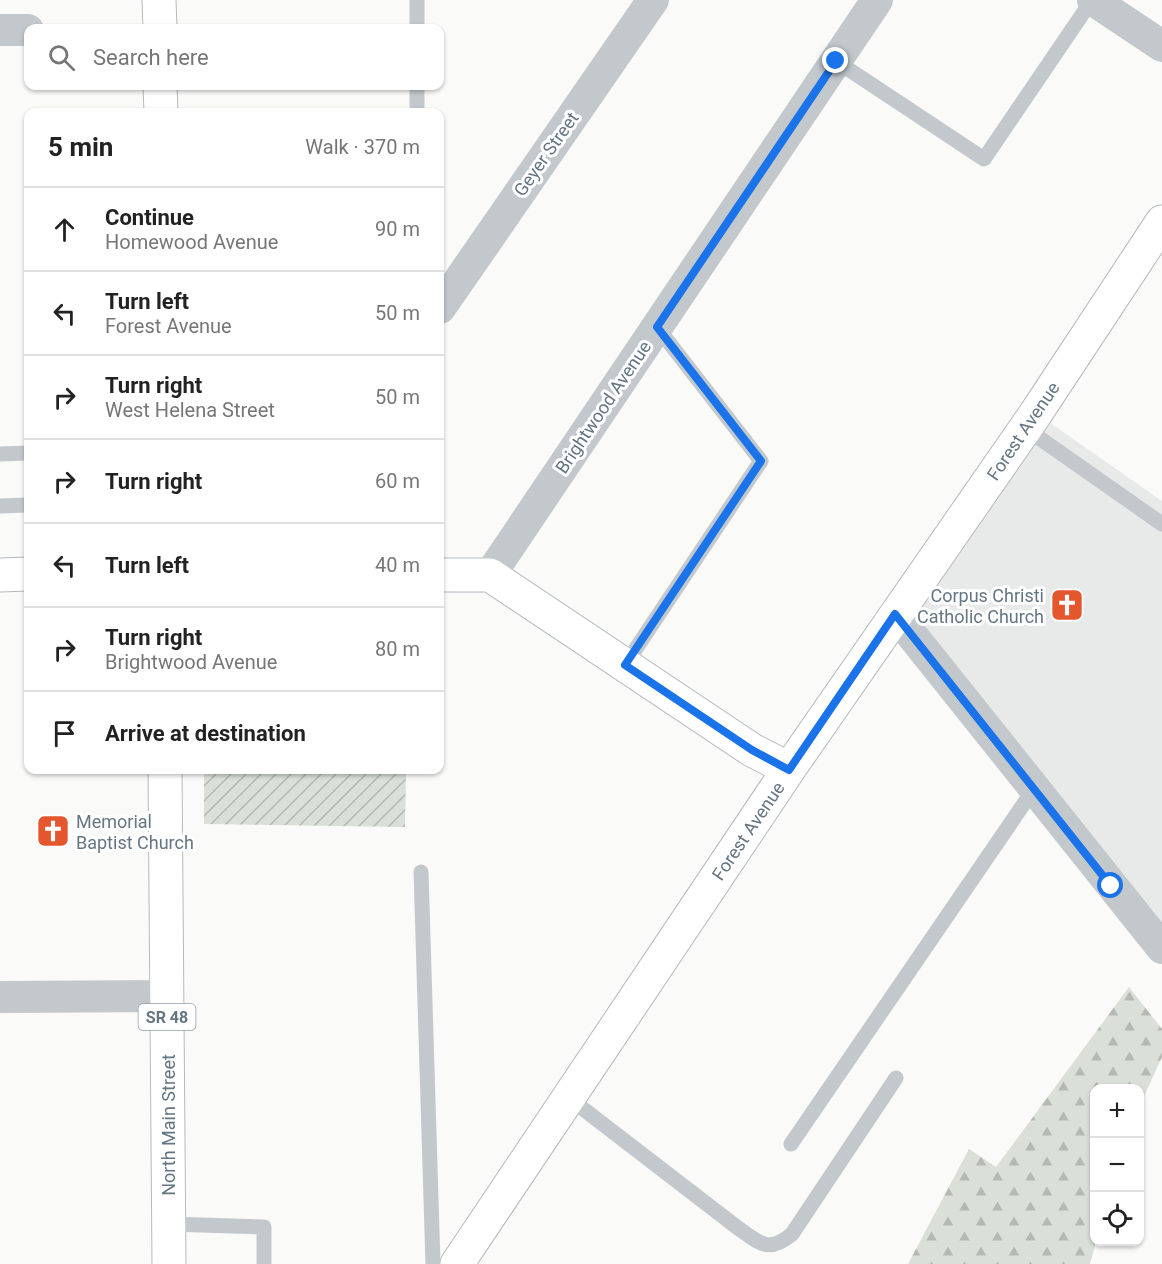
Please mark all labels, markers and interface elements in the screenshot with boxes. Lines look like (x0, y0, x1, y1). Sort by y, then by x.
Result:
search box (24, 24, 444, 90)
icon: search (45, 41, 78, 74)
text: Search here (93, 45, 209, 70)
route end (822, 47, 848, 73)
street label: Geyer Street (509, 108, 583, 200)
text: 5 min (48, 132, 113, 162)
text: Walk · 370 m (305, 135, 420, 159)
text: Continue (105, 205, 194, 230)
icon: ahead (48, 213, 81, 246)
text: 90 m (375, 217, 420, 241)
text: Homewood Avenue (105, 230, 278, 254)
text: Turn left (105, 289, 189, 314)
icon: left (48, 297, 81, 330)
text: 50 m (375, 301, 420, 325)
text: Forest Avenue (105, 314, 232, 338)
street label: Brightwood Avenue (551, 337, 655, 477)
text: Turn right (105, 373, 202, 398)
street label: Forest Avenue (982, 378, 1064, 484)
icon: right (48, 381, 81, 414)
text: 50 m (375, 385, 420, 409)
text: West Helena Street (105, 398, 275, 422)
icon: right (48, 465, 81, 498)
text: Turn right (105, 469, 202, 494)
text: 60 m (375, 469, 420, 493)
icon: left (48, 549, 81, 582)
text: Turn left (105, 553, 189, 578)
text: 40 m (375, 553, 420, 577)
place label: Corpus Christi Catholic Church (917, 585, 1044, 627)
church icon: Corpus Christi Catholic Church (1049, 587, 1085, 623)
text: Turn right (105, 625, 202, 650)
icon: right (48, 633, 81, 666)
text: 80 m (375, 637, 420, 661)
text: Brightwood Avenue (105, 650, 277, 674)
icon: arrive (48, 717, 81, 750)
text: Arrive at destination (105, 721, 306, 746)
street label: Forest Avenue (707, 778, 789, 884)
place label: Memorial Baptist Church (76, 811, 194, 853)
church icon: Memorial Baptist Church (35, 813, 71, 849)
route start (1097, 872, 1123, 898)
road number: SR 48 (138, 1004, 195, 1030)
street label: North Main Street (158, 1054, 179, 1196)
map controls (1090, 1084, 1144, 1246)
button: + (1090, 1084, 1144, 1138)
button: − (1090, 1138, 1144, 1192)
button: locate (1090, 1192, 1144, 1246)

